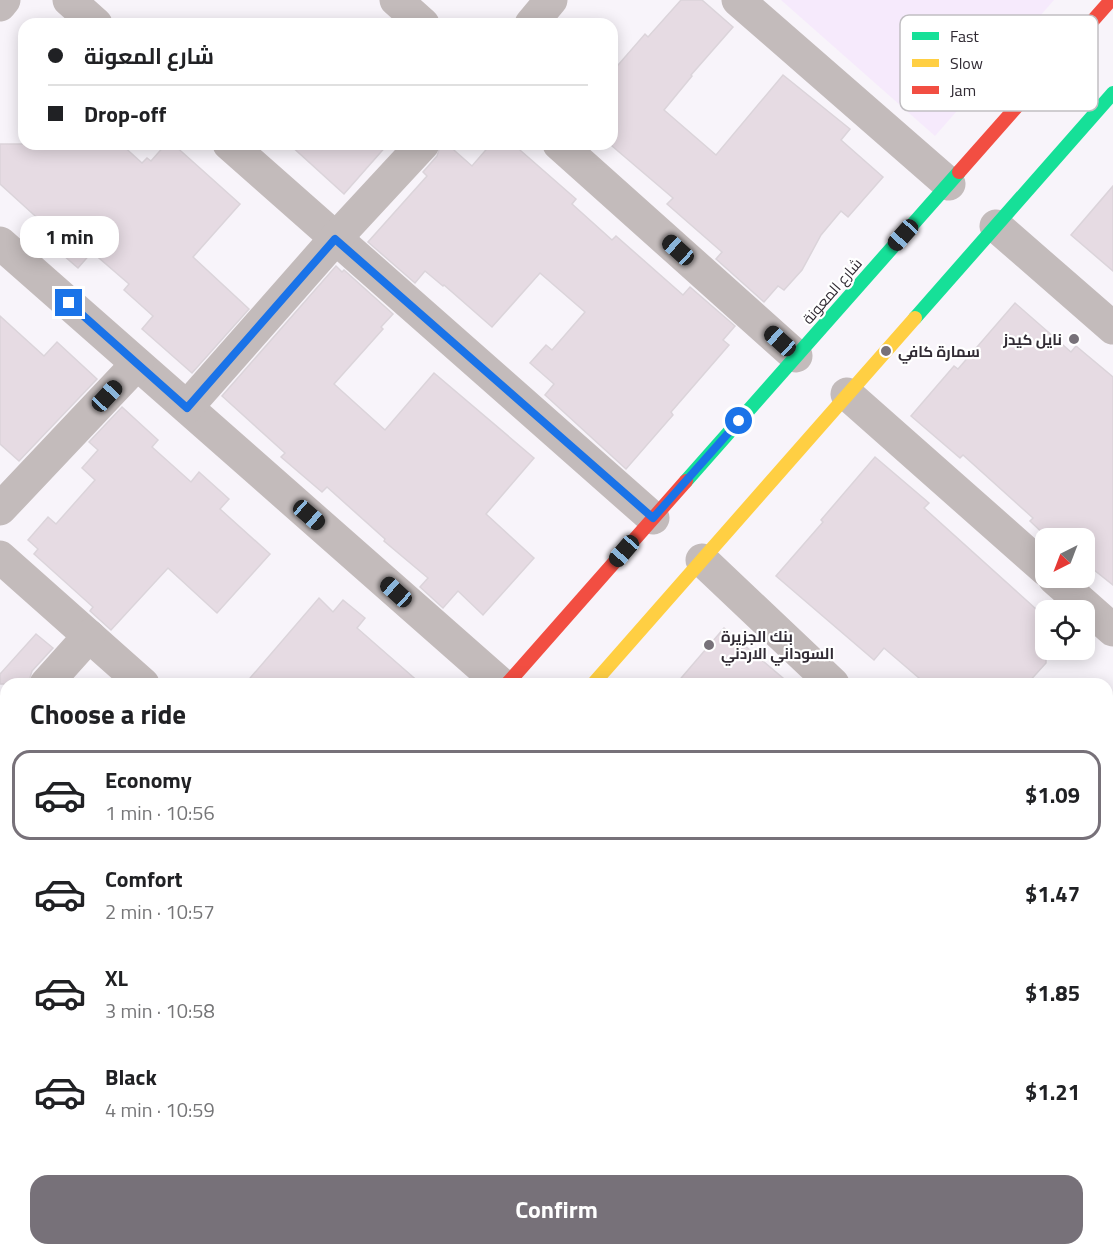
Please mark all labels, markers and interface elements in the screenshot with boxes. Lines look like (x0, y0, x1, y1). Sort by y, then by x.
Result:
legend (900, 15, 1098, 111)
text: Fast (950, 24, 979, 48)
text: شارع المعونة (84, 39, 214, 73)
text: Slow (950, 51, 983, 75)
text: Jam (950, 78, 976, 102)
text: Drop-off (84, 97, 166, 131)
callout: 1 min (20, 216, 118, 258)
car (884, 216, 922, 254)
text: 1 min (45, 221, 94, 252)
car (659, 231, 697, 269)
street label: شارع المعونة (797, 253, 867, 329)
route end (55, 289, 82, 316)
car (761, 322, 799, 360)
place label: نايل كيدز (1002, 328, 1062, 351)
marker: نايل كيدز (1067, 332, 1081, 346)
place label: سمارة كافي (898, 340, 980, 364)
marker: سمارة كافي (879, 344, 893, 358)
car (88, 377, 126, 415)
route start (725, 407, 752, 434)
car (290, 496, 328, 534)
north arrow (1035, 528, 1095, 588)
map controls (1035, 528, 1095, 660)
car (605, 532, 643, 570)
car (377, 573, 415, 611)
button: locate (1035, 600, 1095, 660)
place label: بنك الجزيرة السوداني الاردني (721, 625, 834, 666)
marker: بنك الجزيرة السوداني الاردني (702, 638, 716, 652)
text: Choose a ride (30, 693, 186, 734)
text: Economy (105, 763, 192, 797)
icon: car (33, 768, 87, 822)
text: $1.09 (1025, 778, 1080, 812)
text: 1 min · 10:56 (105, 797, 215, 828)
text: Comfort (105, 862, 183, 896)
icon: car (33, 867, 87, 921)
text: $1.47 (1025, 877, 1080, 911)
text: 2 min · 10:57 (105, 896, 215, 927)
text: XL (105, 961, 128, 995)
icon: car (33, 966, 87, 1020)
text: $1.85 (1025, 976, 1080, 1010)
text: 3 min · 10:58 (105, 995, 215, 1026)
text: Black (105, 1060, 157, 1094)
icon: car (33, 1065, 87, 1119)
text: $1.21 (1025, 1075, 1080, 1109)
text: 4 min · 10:59 (105, 1094, 215, 1125)
button: Confirm (30, 1175, 1083, 1244)

